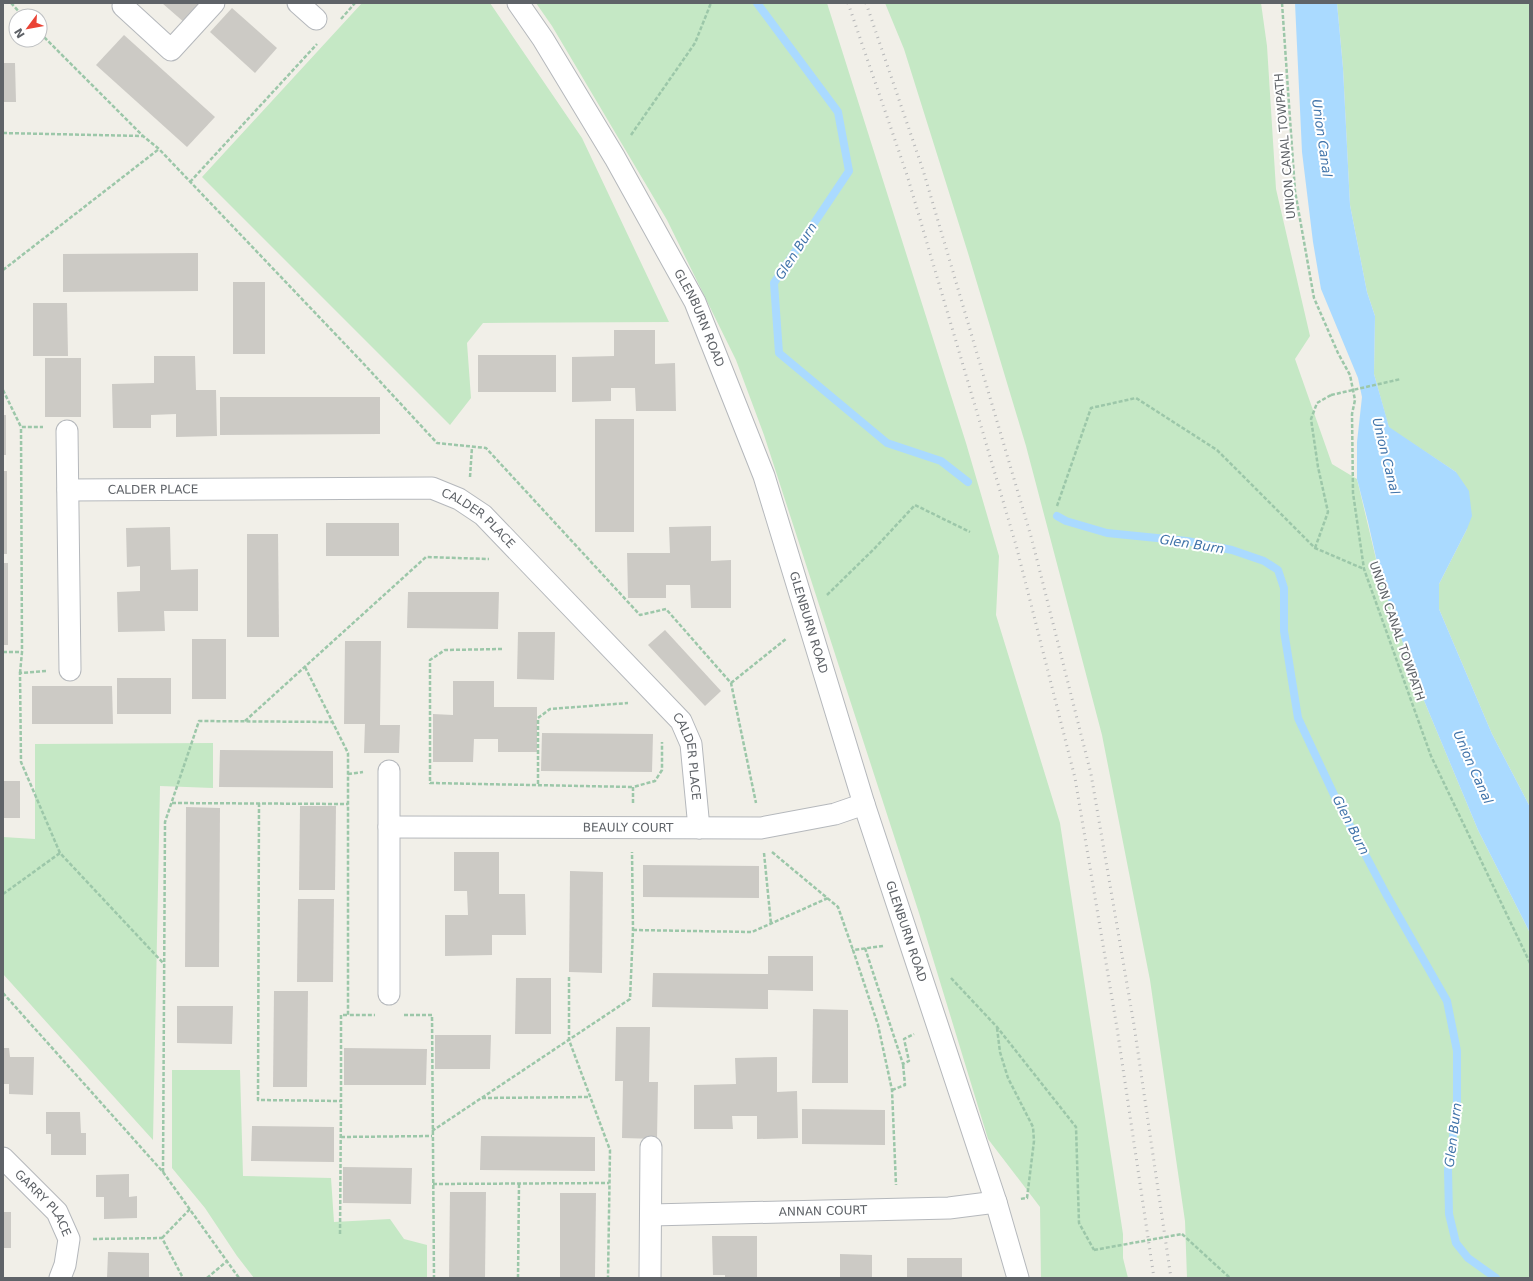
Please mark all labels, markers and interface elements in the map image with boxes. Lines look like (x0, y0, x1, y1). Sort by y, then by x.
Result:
north arrow (8, 8, 48, 48)
text: N (12, 26, 28, 40)
street label: UNION CANAL TOWPATH (1272, 72, 1298, 220)
water label: Union Canal (1309, 98, 1335, 178)
water label: Glen Burn (772, 220, 820, 282)
street label: GLENBURN ROAD (671, 267, 727, 369)
water label: Union Canal (1369, 416, 1403, 496)
street label: CALDER PLACE (108, 482, 198, 497)
street label: CALDER PLACE (439, 486, 518, 551)
water label: Glen Burn (1159, 532, 1225, 556)
street label: UNION CANAL TOWPATH (1367, 559, 1427, 703)
street label: GLENBURN ROAD (787, 570, 831, 675)
street label: CALDER PLACE (670, 710, 703, 801)
water label: Union Canal (1450, 728, 1496, 806)
water label: Glen Burn (1330, 793, 1372, 857)
street label: BEAULY COURT (583, 821, 674, 835)
street label: GLENBURN ROAD (883, 879, 930, 984)
water label: Glen Burn (1442, 1102, 1464, 1168)
street label: GARRY PLACE (12, 1167, 74, 1239)
street label: ANNAN COURT (778, 1203, 868, 1219)

